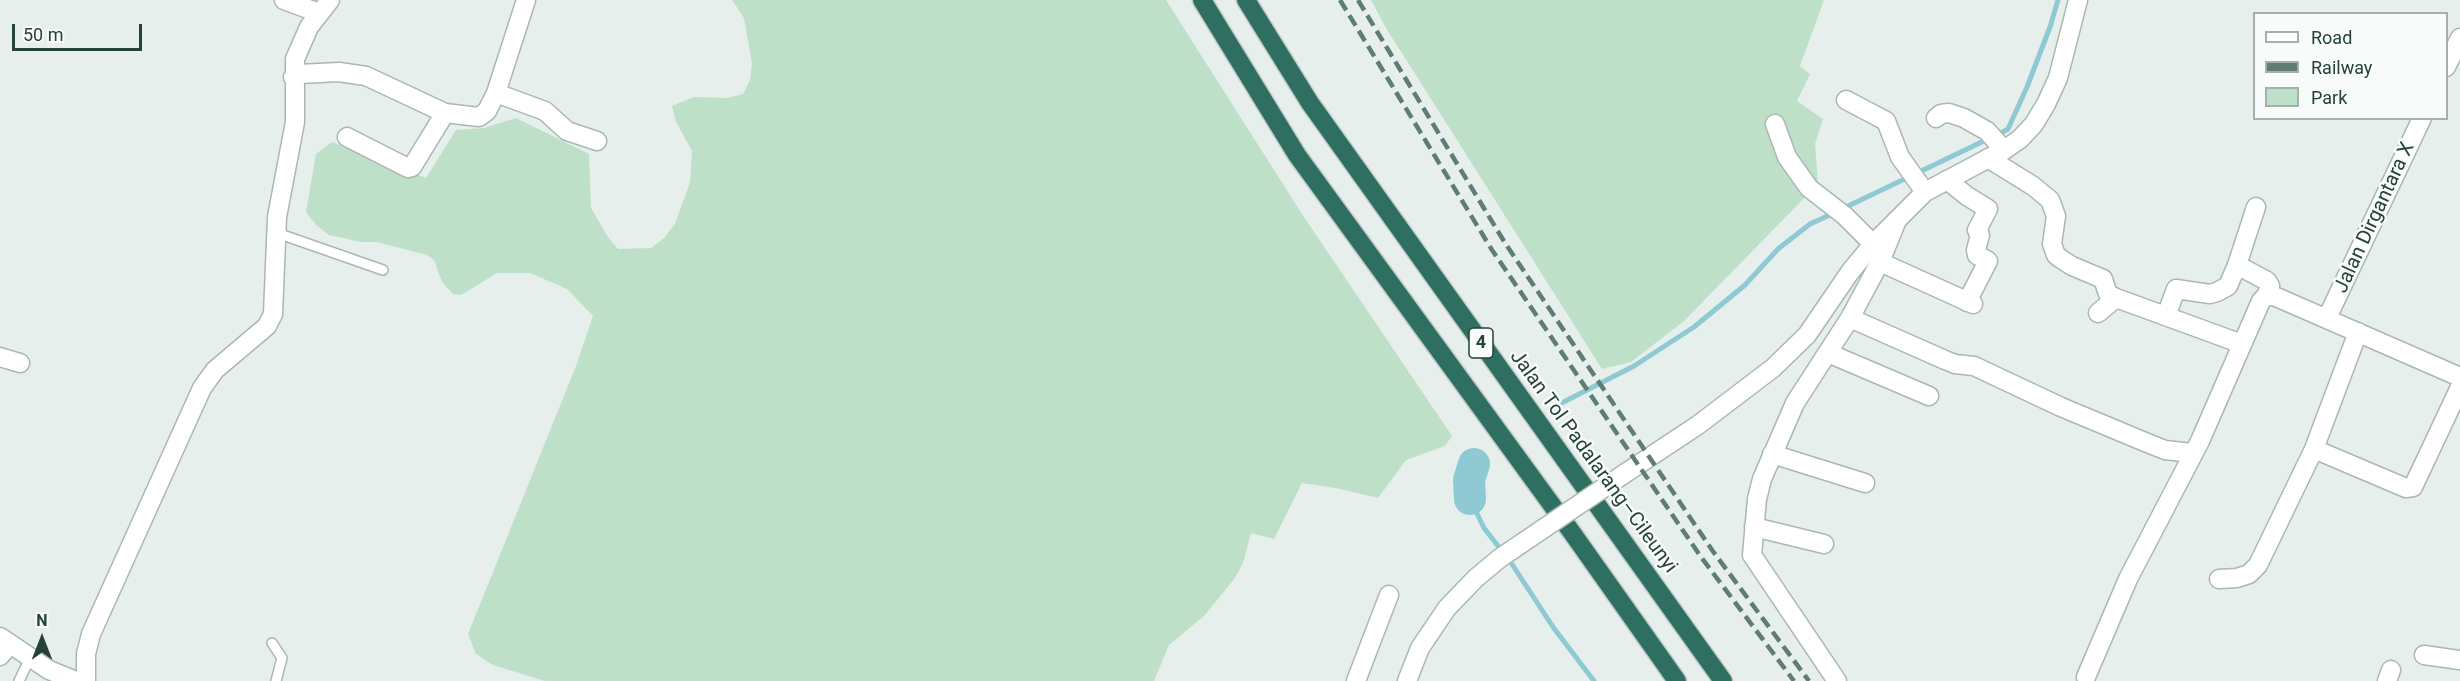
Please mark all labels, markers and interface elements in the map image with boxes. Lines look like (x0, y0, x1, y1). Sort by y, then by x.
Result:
scale bar (15, 12, 146, 50)
legend (2253, 12, 2448, 120)
text: 50 m (23, 24, 63, 45)
text: Road (2311, 27, 2352, 48)
text: Railway (2311, 57, 2372, 78)
text: Park (2311, 87, 2347, 108)
street label: Jalan Dirgantara X (2330, 139, 2420, 297)
road number: 4 (1469, 328, 1493, 358)
street label: Jalan Tol Padalarang–Cileunyi (1504, 346, 1682, 578)
north arrow (12, 609, 72, 669)
text: N (36, 611, 48, 630)

